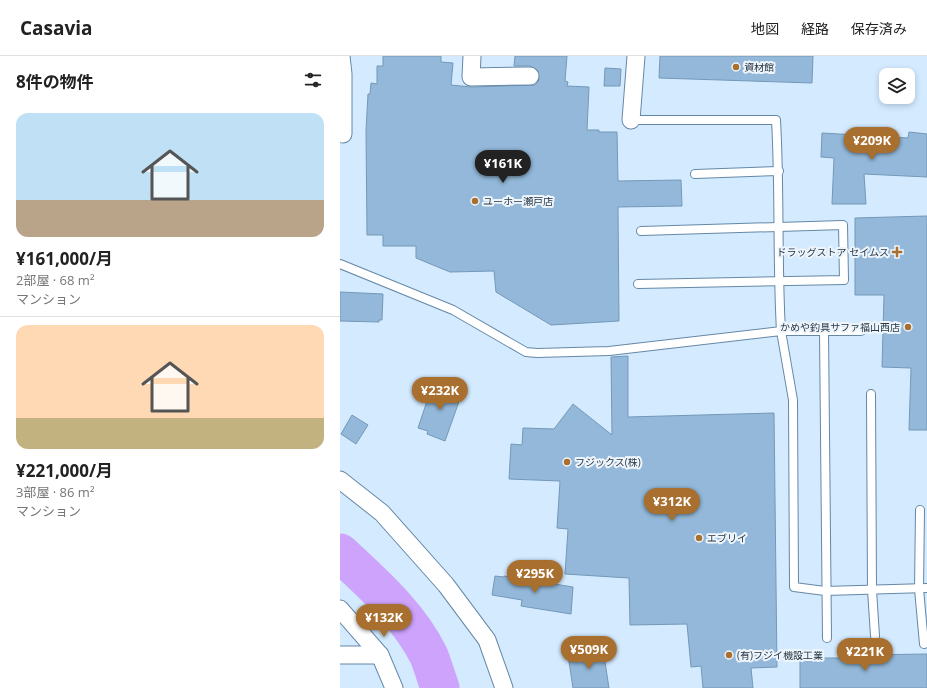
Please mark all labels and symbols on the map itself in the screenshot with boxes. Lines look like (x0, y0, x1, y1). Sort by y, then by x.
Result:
place label: 資材館 (744, 60, 774, 74)
marker: 資材館 (731, 62, 741, 72)
pin: ¥209K (844, 127, 900, 161)
pin: ¥161K (475, 150, 531, 184)
place label: ユーホー瀬戸店 (483, 194, 553, 208)
marker: ユーホー瀬戸店 (470, 196, 480, 206)
place label: ドラッグストア セイムス (777, 245, 889, 259)
marker: ドラッグストア セイムス (892, 247, 902, 257)
place label: かめや釣具サファ福山西店 (780, 320, 900, 334)
marker: かめや釣具サファ福山西店 (903, 322, 913, 332)
pin: ¥232K (412, 377, 468, 411)
place label: フジックス(株) (575, 455, 641, 469)
marker: フジックス(株) (562, 457, 572, 467)
pin: ¥312K (644, 488, 700, 522)
place label: エブリイ (707, 531, 747, 545)
marker: エブリイ (694, 533, 704, 543)
pin: ¥295K (507, 560, 563, 594)
pin: ¥132K (356, 604, 412, 638)
pin: ¥509K (561, 636, 617, 670)
pin: ¥221K (837, 638, 893, 672)
place label: (有)フジイ機設工業 (737, 648, 823, 662)
marker: (有)フジイ機設工業 (724, 650, 734, 660)

